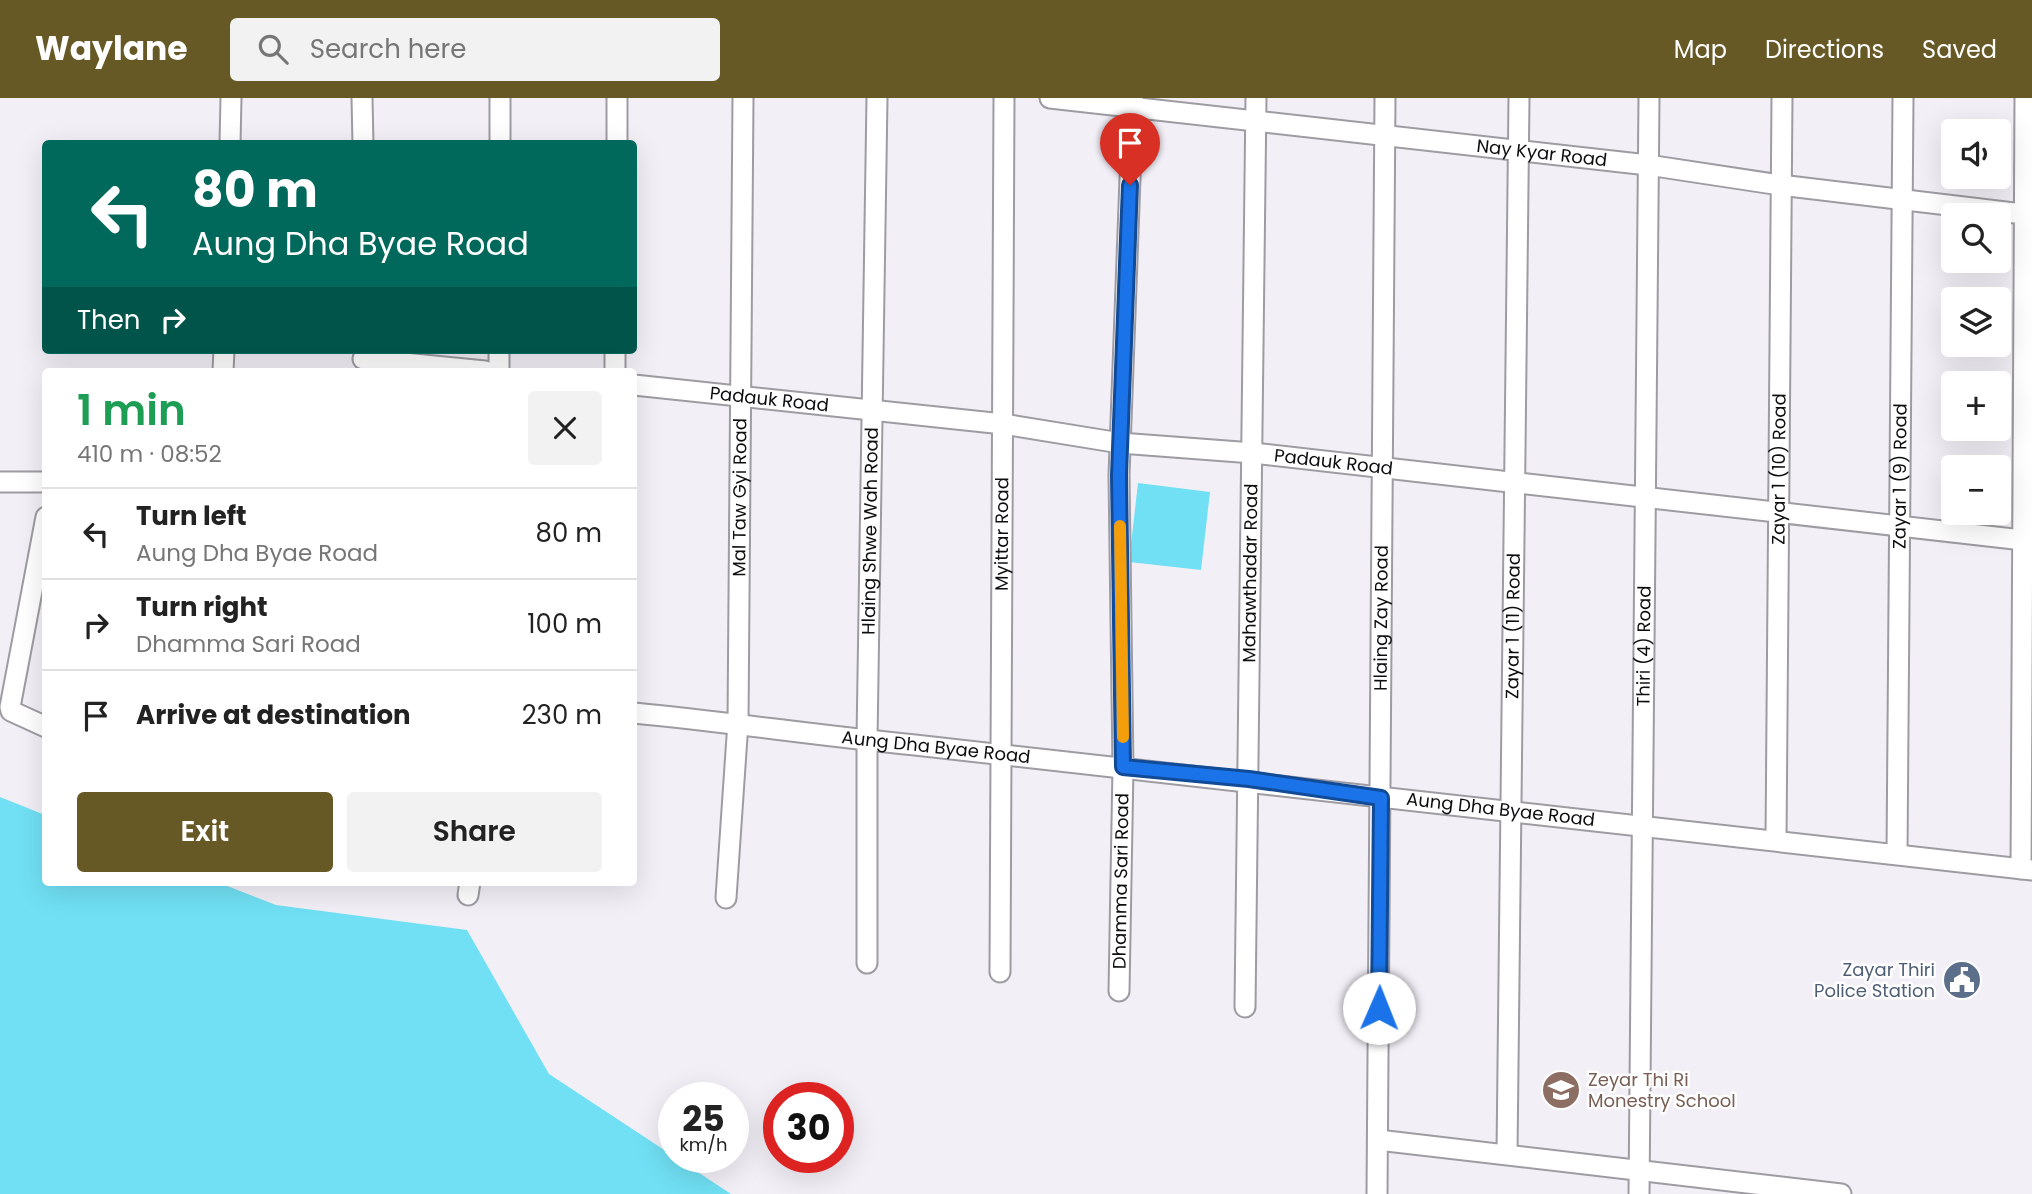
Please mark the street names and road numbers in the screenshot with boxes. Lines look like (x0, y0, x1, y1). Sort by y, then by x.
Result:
street label: Nay Kyar Road (1475, 133, 1609, 172)
street label: Padauk Road (709, 380, 830, 418)
street label: Zayar 1 (10) Road (1765, 393, 1792, 545)
street label: Zayar 1 (9) Road (1886, 403, 1913, 549)
street label: Mal Taw Gyi Road (726, 418, 752, 577)
street label: Hlaing Shwe Wah Road (856, 427, 884, 635)
street label: Padauk Road (1273, 442, 1394, 481)
street label: Myittar Road (989, 477, 1014, 591)
street label: Mahawthadar Road (1236, 483, 1263, 663)
street label: Hlaing Zay Road (1368, 545, 1394, 691)
street label: Zayar 1 (11) Road (1499, 553, 1526, 699)
street label: Thiri (4) Road (1630, 585, 1657, 707)
street label: Aung Dha Byae Road (840, 724, 1032, 769)
street label: Aung Dha Byae Road (1405, 786, 1596, 832)
street label: Dhamma Sari Road (1106, 793, 1135, 969)

